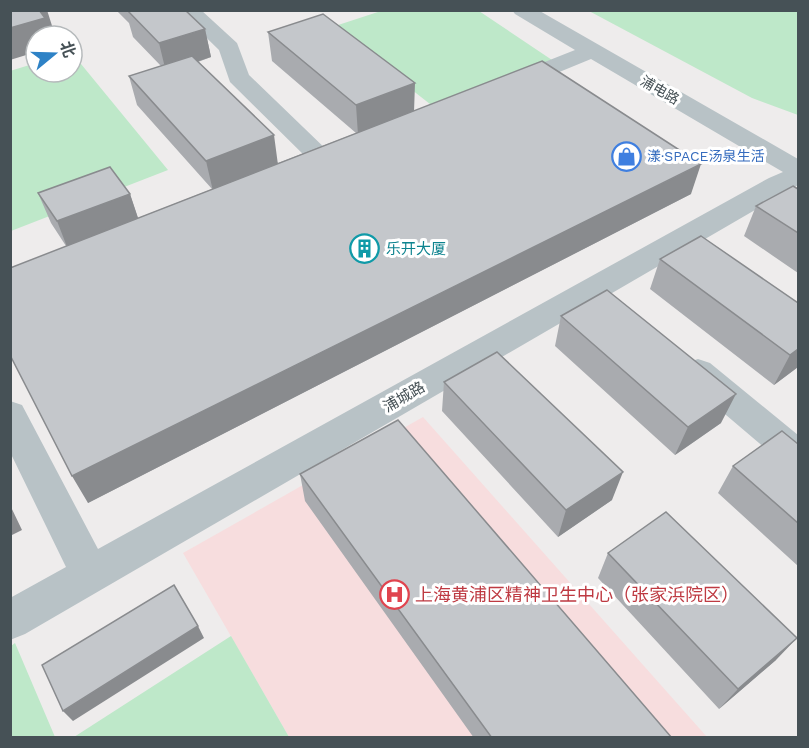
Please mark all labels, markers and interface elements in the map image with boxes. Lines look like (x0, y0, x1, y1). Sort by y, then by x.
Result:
north arrow (24, 24, 84, 84)
text: 北 (56, 39, 79, 60)
street label: 浦电路 (638, 73, 682, 107)
shop icon: 漾·SPACE汤泉生活 (610, 140, 642, 172)
place label: 漾·SPACE汤泉生活 (647, 148, 764, 164)
building icon: 乐开大厦 (349, 233, 381, 265)
place label: 乐开大厦 (386, 240, 446, 258)
street label: 浦城路 (380, 378, 428, 416)
hospital icon: 上海黄浦区精神卫生中心（张家浜院区） (378, 578, 410, 610)
place label: 上海黄浦区精神卫生中心（张家浜院区） (415, 584, 739, 605)

